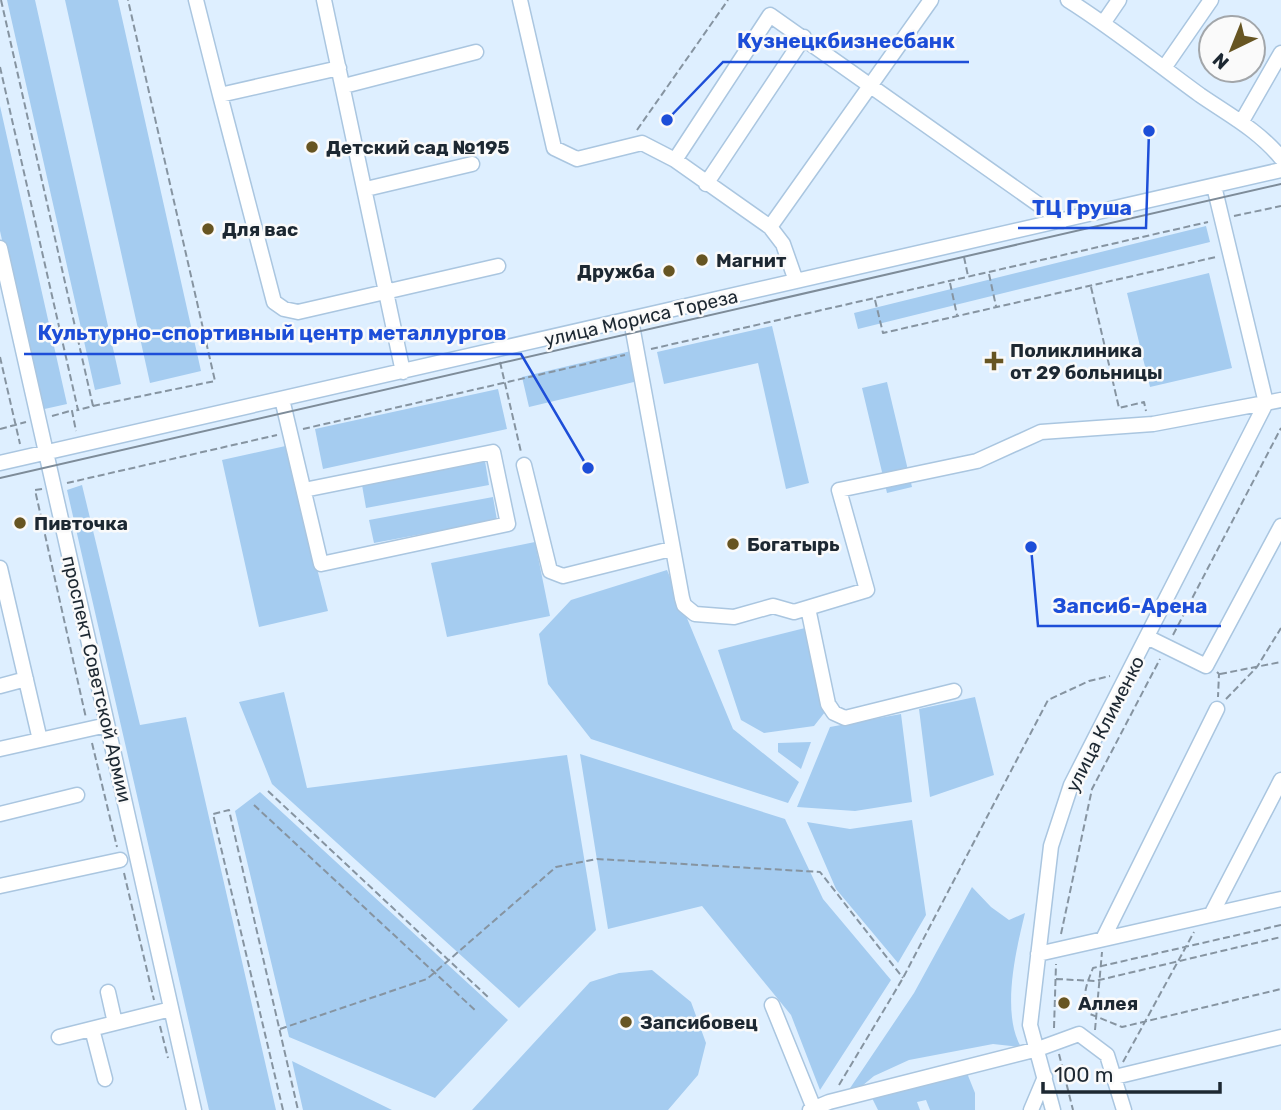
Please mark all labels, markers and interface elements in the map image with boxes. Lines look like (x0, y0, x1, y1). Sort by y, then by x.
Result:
north arrow (1197, 14, 1267, 84)
callout: Кузнецкбизнесбанк (723, 20, 969, 62)
text: Кузнецкбизнесбанк (737, 28, 955, 53)
text: N (1208, 48, 1234, 74)
place label: Детский сад №195 (326, 136, 510, 159)
marker: Детский сад №195 (304, 139, 320, 155)
callout: ТЦ Груша (1018, 186, 1146, 228)
text: ТЦ Груша (1032, 195, 1132, 220)
place label: Для вас (222, 218, 298, 241)
marker: Для вас (200, 221, 216, 237)
place label: Магнит (716, 249, 787, 272)
marker: Магнит (694, 252, 710, 268)
place label: Дружба (577, 260, 655, 283)
marker: Дружба (661, 263, 677, 279)
street label: улица Мориса Тореза (542, 285, 740, 351)
callout: Культурно-спортивный центр металлургов (24, 312, 521, 354)
text: Культурно-спортивный центр металлургов (38, 320, 506, 345)
place label: Поликлиника от 29 больницы (1010, 339, 1163, 384)
marker: Поликлиника от 29 больницы (984, 351, 1004, 371)
place label: Пивточка (34, 512, 128, 535)
marker: Пивточка (12, 515, 28, 531)
place label: Богатырь (747, 533, 840, 556)
marker: Богатырь (725, 536, 741, 552)
street label: проспект Советской Армии (57, 553, 137, 805)
callout: Запсиб-Арена (1038, 584, 1221, 626)
text: Запсиб-Арена (1053, 593, 1207, 618)
street label: улица Клименко (1061, 652, 1149, 796)
place label: Аллея (1078, 992, 1138, 1015)
marker: Аллея (1056, 995, 1072, 1011)
place label: Запсибовец (640, 1011, 758, 1034)
marker: Запсибовец (618, 1014, 634, 1030)
scale bar (1043, 1050, 1220, 1094)
text: 100 m (1054, 1062, 1113, 1087)

